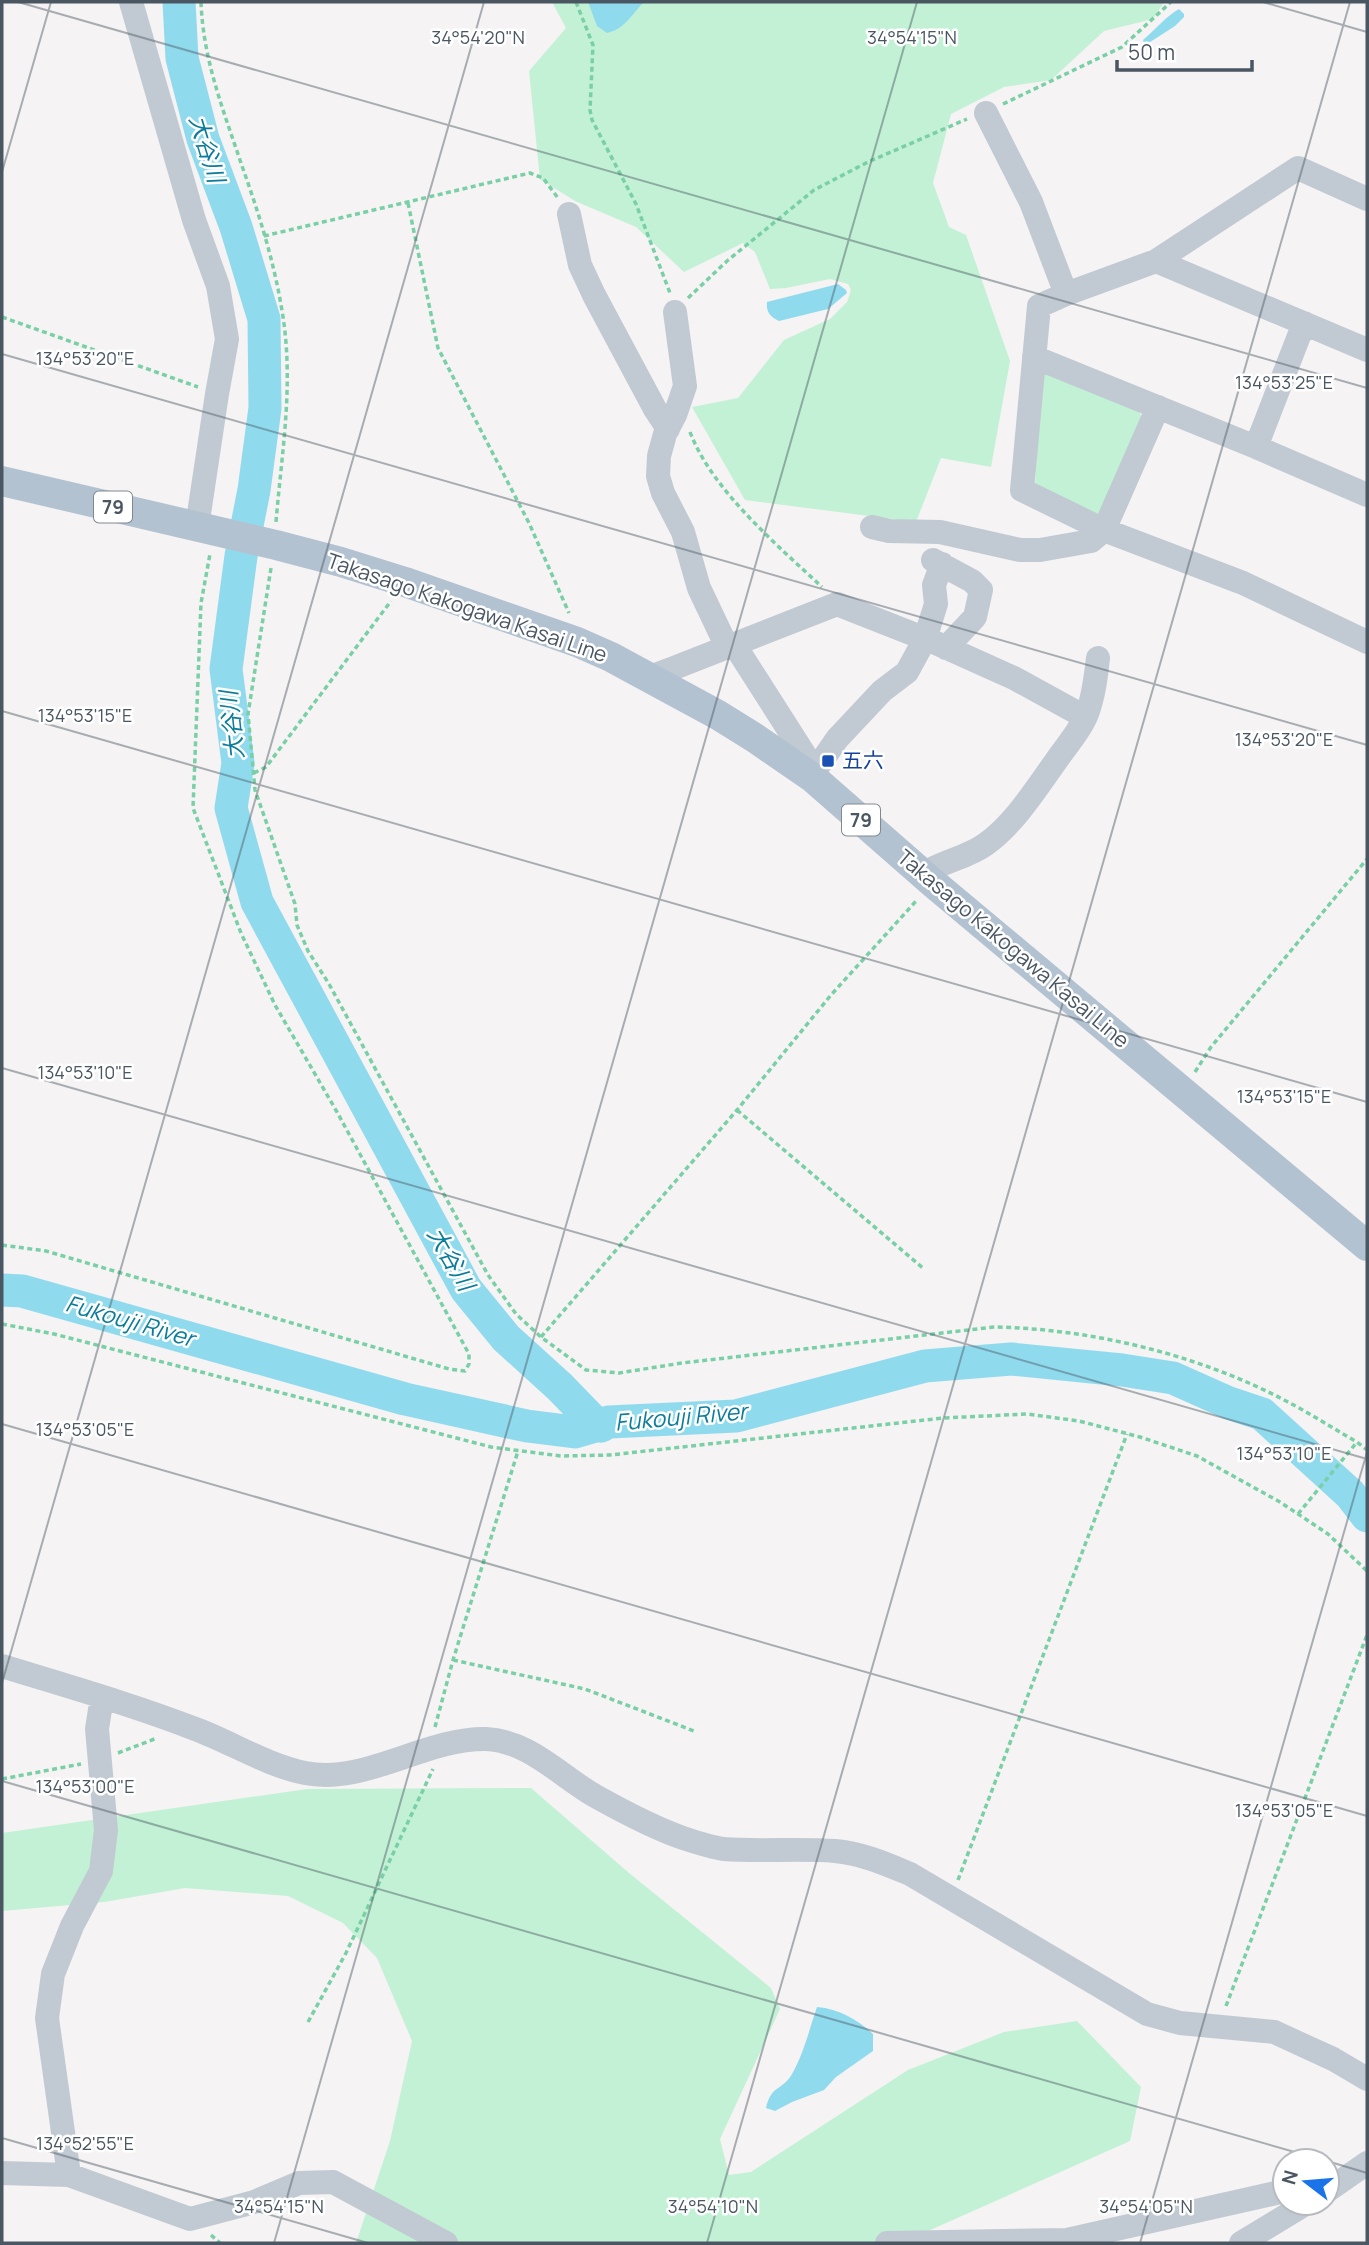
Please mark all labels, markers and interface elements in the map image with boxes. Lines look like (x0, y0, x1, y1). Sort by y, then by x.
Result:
text: 34°54'20"N (431, 25, 525, 49)
text: 34°54'15"N (867, 25, 957, 49)
scale bar (1117, 28, 1252, 72)
text: 50 m (1128, 38, 1175, 66)
water label: 大谷川 (183, 111, 234, 189)
text: 134°53'20"E (36, 346, 134, 370)
text: 134°53'25"E (1235, 370, 1333, 394)
road number: 79 (94, 492, 132, 522)
street label: Takasago Kakogawa Kasai Line (324, 546, 611, 668)
water label: 大谷川 (211, 686, 251, 761)
text: 134°53'15"E (38, 703, 132, 727)
text: 134°53'20"E (1235, 727, 1333, 751)
place label: 五六 (842, 746, 884, 774)
marker: 五六 (820, 753, 836, 769)
road number: 79 (842, 804, 880, 835)
street label: Takasago Kakogawa Kasai Line (892, 843, 1135, 1054)
text: 134°53'10"E (37, 1060, 133, 1084)
text: 134°53'15"E (1237, 1084, 1331, 1108)
water label: 大谷川 (421, 1221, 484, 1299)
water label: Fukouji River (62, 1286, 201, 1354)
water label: Fukouji River (614, 1394, 751, 1438)
text: 134°53'05"E (36, 1417, 134, 1441)
text: 134°53'10"E (1236, 1441, 1332, 1465)
text: 134°53'00"E (35, 1774, 135, 1798)
text: 134°53'05"E (1235, 1798, 1333, 1822)
text: 134°52'55"E (36, 2131, 134, 2155)
north arrow (1271, 2147, 1341, 2217)
text: N (1275, 2167, 1304, 2187)
text: 34°54'15"N (234, 2194, 324, 2218)
text: 34°54'10"N (668, 2194, 758, 2218)
text: 34°54'05"N (1099, 2194, 1193, 2218)

